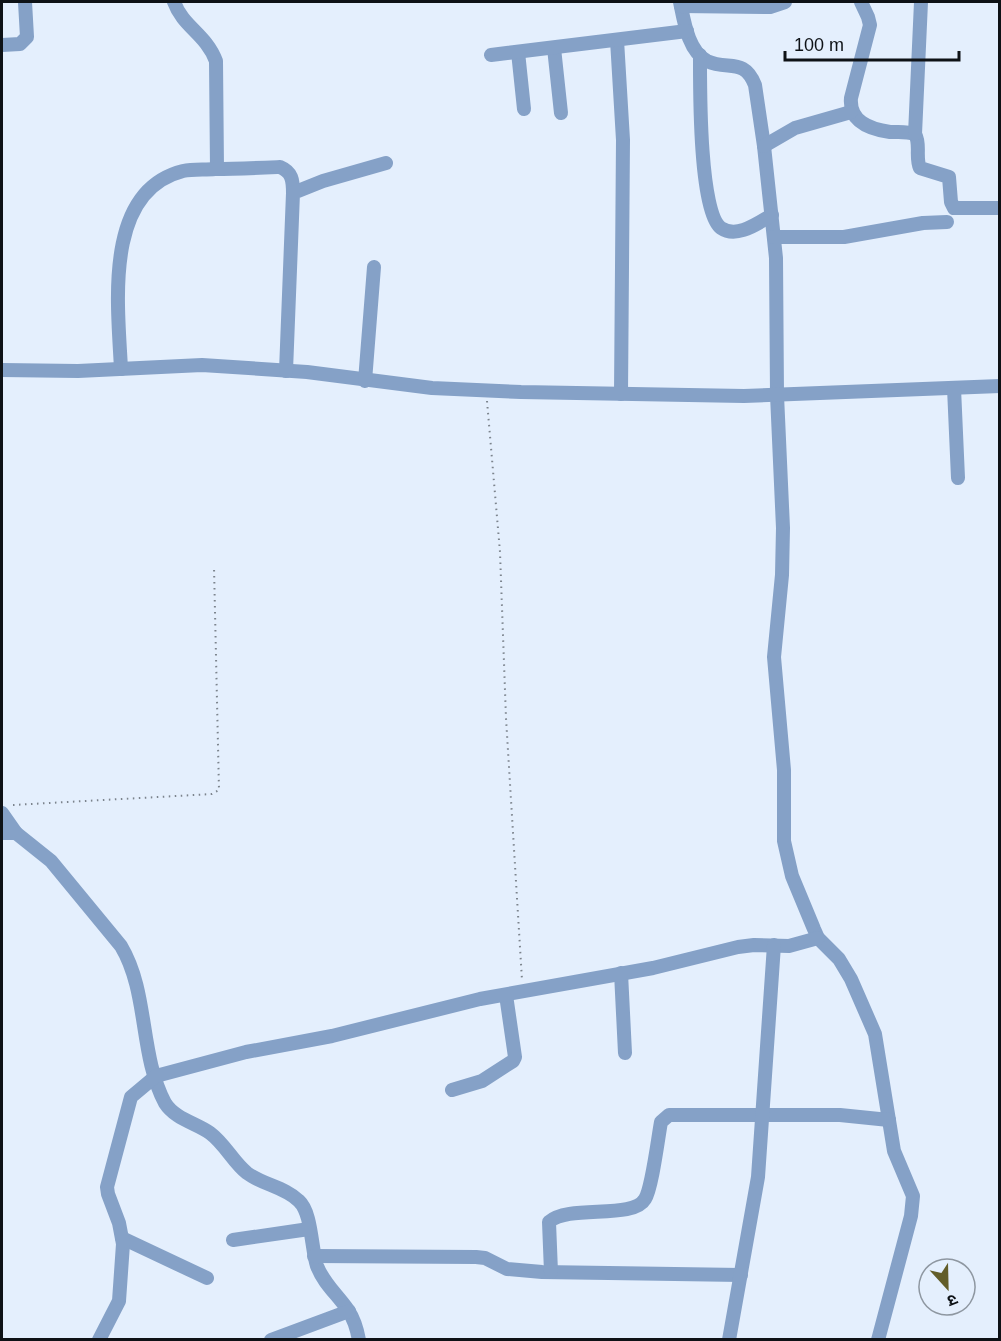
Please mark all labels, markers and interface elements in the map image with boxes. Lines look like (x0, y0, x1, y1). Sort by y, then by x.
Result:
scale bar (785, 24, 959, 62)
text: 100 m (794, 35, 844, 55)
north arrow (917, 1257, 977, 1317)
text: उ (944, 1291, 960, 1310)

